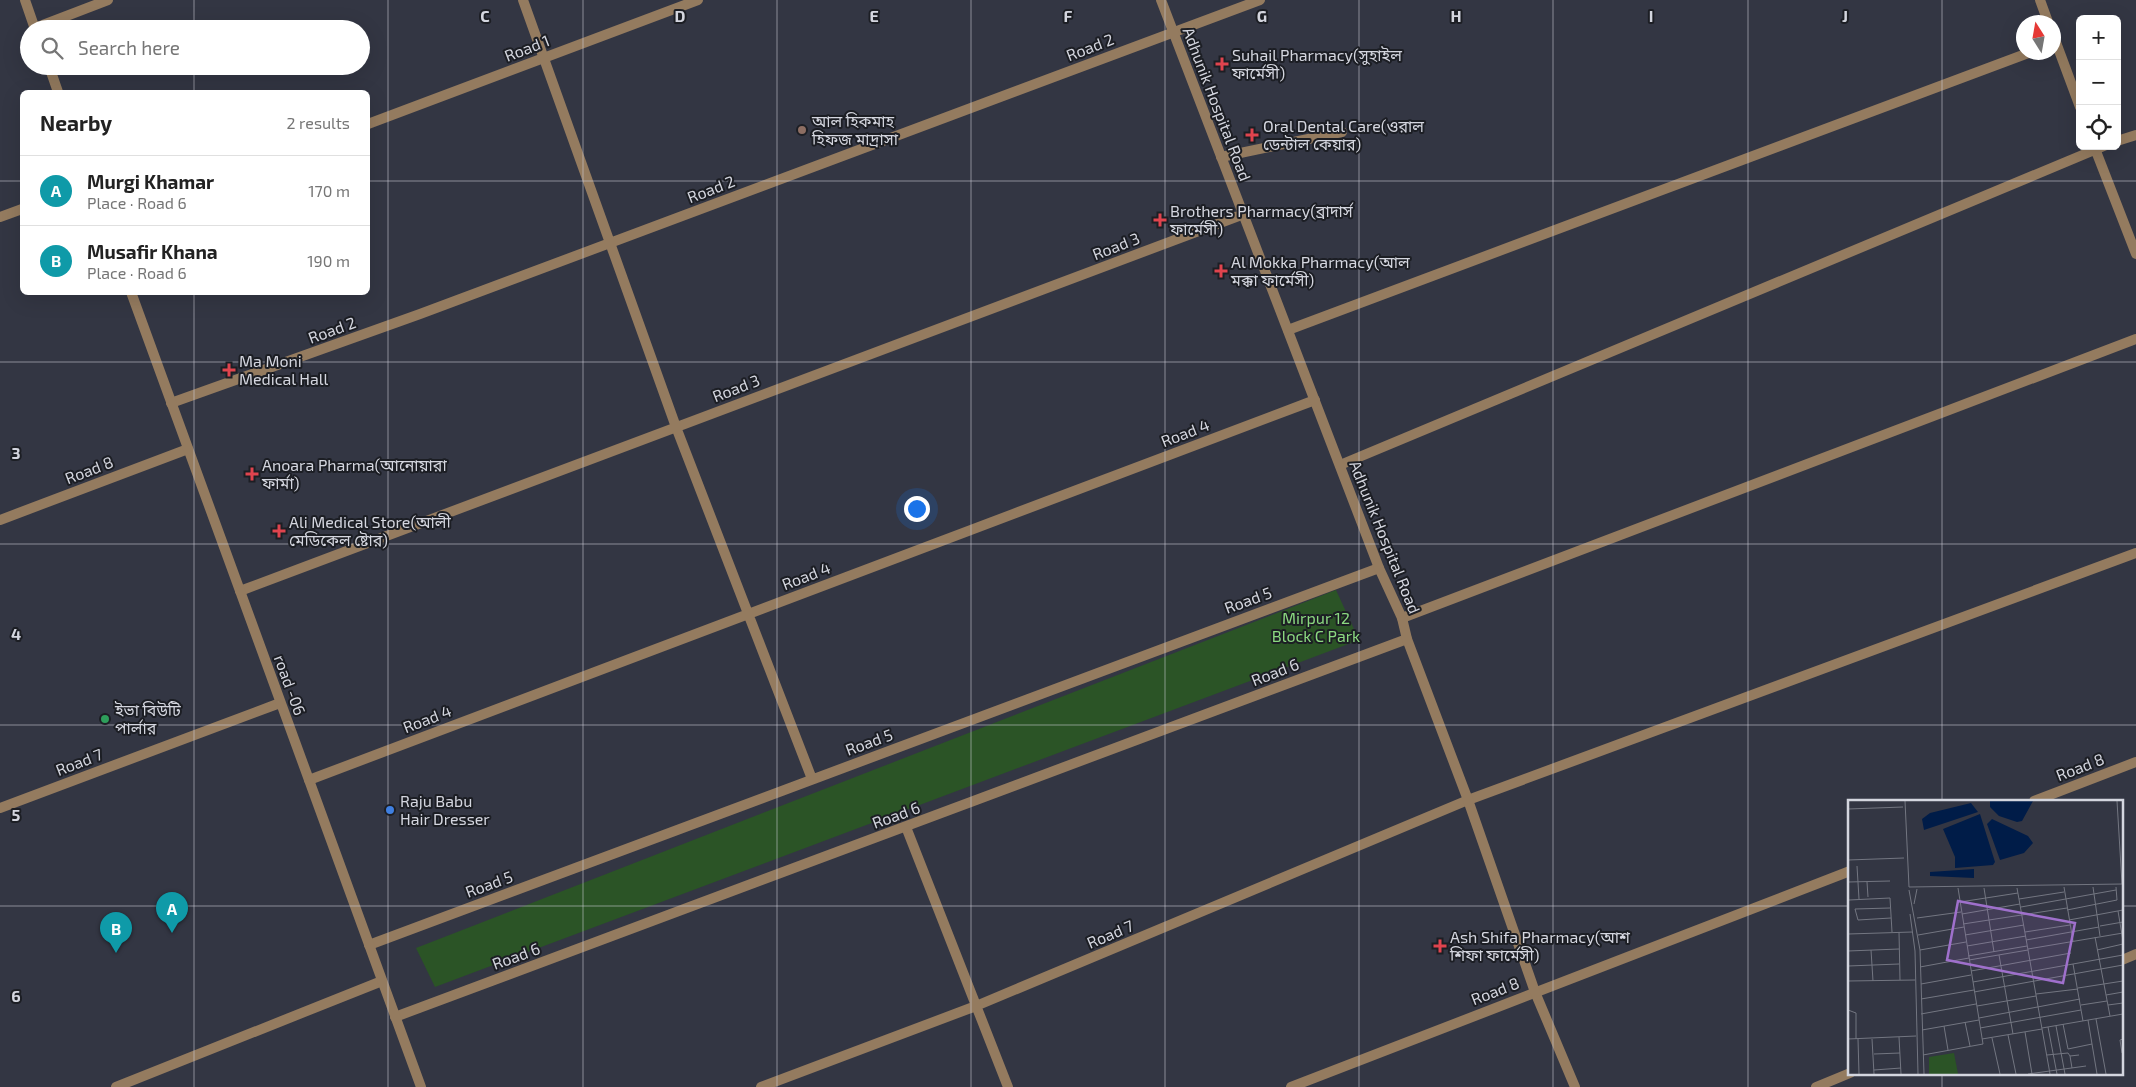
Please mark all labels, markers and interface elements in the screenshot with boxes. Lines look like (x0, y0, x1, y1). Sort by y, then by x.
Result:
text: C (480, 6, 490, 25)
text: D (675, 6, 686, 25)
text: E (869, 6, 879, 25)
text: F (1064, 6, 1073, 25)
text: G (1257, 6, 1267, 25)
text: H (1450, 6, 1462, 25)
text: I (1649, 6, 1653, 25)
text: J (1842, 6, 1848, 25)
north arrow (2016, 15, 2061, 60)
map controls (2076, 15, 2121, 150)
button: + (2076, 15, 2121, 60)
search box (20, 20, 370, 75)
street label: Adhunik Hospital Road (1179, 24, 1256, 183)
street label: Road 2 (1063, 29, 1116, 64)
street label: Road 1 (502, 30, 552, 65)
icon: search (38, 34, 66, 62)
text: Search here (78, 36, 180, 59)
place label: Suhail Pharmacy(সুহাইল ফার্মেসী) (1231, 45, 1402, 82)
marker: Suhail Pharmacy(সুহাইল ফার্মেসী) (1216, 58, 1228, 70)
button: − (2076, 60, 2121, 105)
button: locate (2076, 105, 2121, 150)
text: Nearby (40, 110, 112, 135)
place label: আল হিকমাহ হিফজ মাদ্রাসা (811, 111, 899, 148)
text: 2 results (287, 113, 350, 132)
place label: Oral Dental Care(ওরাল ডেন্টাল কেয়ার) (1263, 116, 1424, 153)
marker: আল হিকমাহ হিফজ মাদ্রাসা (796, 124, 808, 136)
marker: Oral Dental Care(ওরাল ডেন্টাল কেয়ার) (1245, 128, 1259, 142)
text: Murgi Khamar (87, 170, 214, 193)
street label: Road 2 (684, 171, 737, 206)
text: A (51, 181, 61, 200)
text: 170 m (308, 181, 350, 200)
text: Place · Road 6 (87, 193, 187, 212)
place label: Brothers Pharmacy(ব্রাদার্স ফার্মেসী) (1169, 201, 1354, 238)
marker: Brothers Pharmacy(ব্রাদার্স ফার্মেসী) (1154, 214, 1166, 226)
street label: Road 3 (1089, 228, 1142, 263)
text: Musafir Khana (87, 240, 218, 263)
text: B (51, 251, 61, 270)
text: 190 m (307, 251, 350, 270)
place label: Al Mokka Pharmacy(আল মক্কা ফার্মেসী) (1230, 252, 1410, 289)
text: Place · Road 6 (87, 263, 187, 282)
marker: Al Mokka Pharmacy(আল মক্কা ফার্মেসী) (1215, 265, 1227, 277)
street label: Road 2 (305, 312, 358, 347)
place label: Ma Moni Medical Hall (239, 351, 329, 388)
marker: Ma Moni Medical Hall (223, 364, 235, 376)
street label: Road 3 (709, 370, 762, 405)
street label: Road 4 (1158, 415, 1212, 450)
text: 3 (11, 443, 21, 462)
street label: Road 8 (62, 452, 116, 487)
place label: Anoara Pharma(আনোয়ারা ফার্মা) (261, 455, 447, 492)
street label: Adhunik Hospital Road (1346, 458, 1425, 616)
marker: Anoara Pharma(আনোয়ারা ফার্মা) (246, 468, 258, 480)
your location (904, 496, 930, 522)
place label: Ali Medical Store(আলী মেডিকেল ষ্টোর) (289, 512, 451, 549)
marker: Ali Medical Store(আলী মেডিকেল ষ্টোর) (273, 525, 285, 537)
street label: Road 4 (779, 558, 833, 593)
street label: Road 5 (1222, 582, 1274, 617)
park label: Mirpur 12 Block C Park (1272, 608, 1360, 645)
text: 4 (11, 624, 21, 643)
street label: road -06 (271, 652, 310, 718)
street label: Road 6 (1248, 654, 1301, 689)
place label: ইভা বিউটি পার্লার (114, 700, 181, 737)
street label: Road 4 (400, 701, 454, 736)
marker: ইভা বিউটি পার্লার (99, 713, 111, 725)
street label: Road 5 (843, 724, 895, 759)
street label: Road 7 (53, 744, 105, 779)
street label: Road 8 (2053, 749, 2107, 784)
place label: Raju Babu Hair Dresser (400, 791, 490, 828)
street label: Road 6 (869, 797, 922, 832)
inset map (1848, 800, 2124, 1074)
marker: Raju Babu Hair Dresser (384, 804, 396, 816)
text: 5 (12, 805, 21, 824)
street label: Road 5 (463, 866, 515, 901)
pin: A (156, 892, 188, 933)
pin: B (100, 912, 132, 953)
street label: Road 7 (1084, 915, 1136, 952)
place label: Ash Shifa Pharmacy(আশ শিফা ফার্মেসী) (1449, 927, 1631, 964)
street label: Road 6 (489, 938, 542, 973)
marker: Ash Shifa Pharmacy(আশ শিফা ফার্মেসী) (1434, 940, 1446, 952)
street label: Road 8 (1468, 973, 1522, 1008)
text: 6 (11, 986, 21, 1005)

